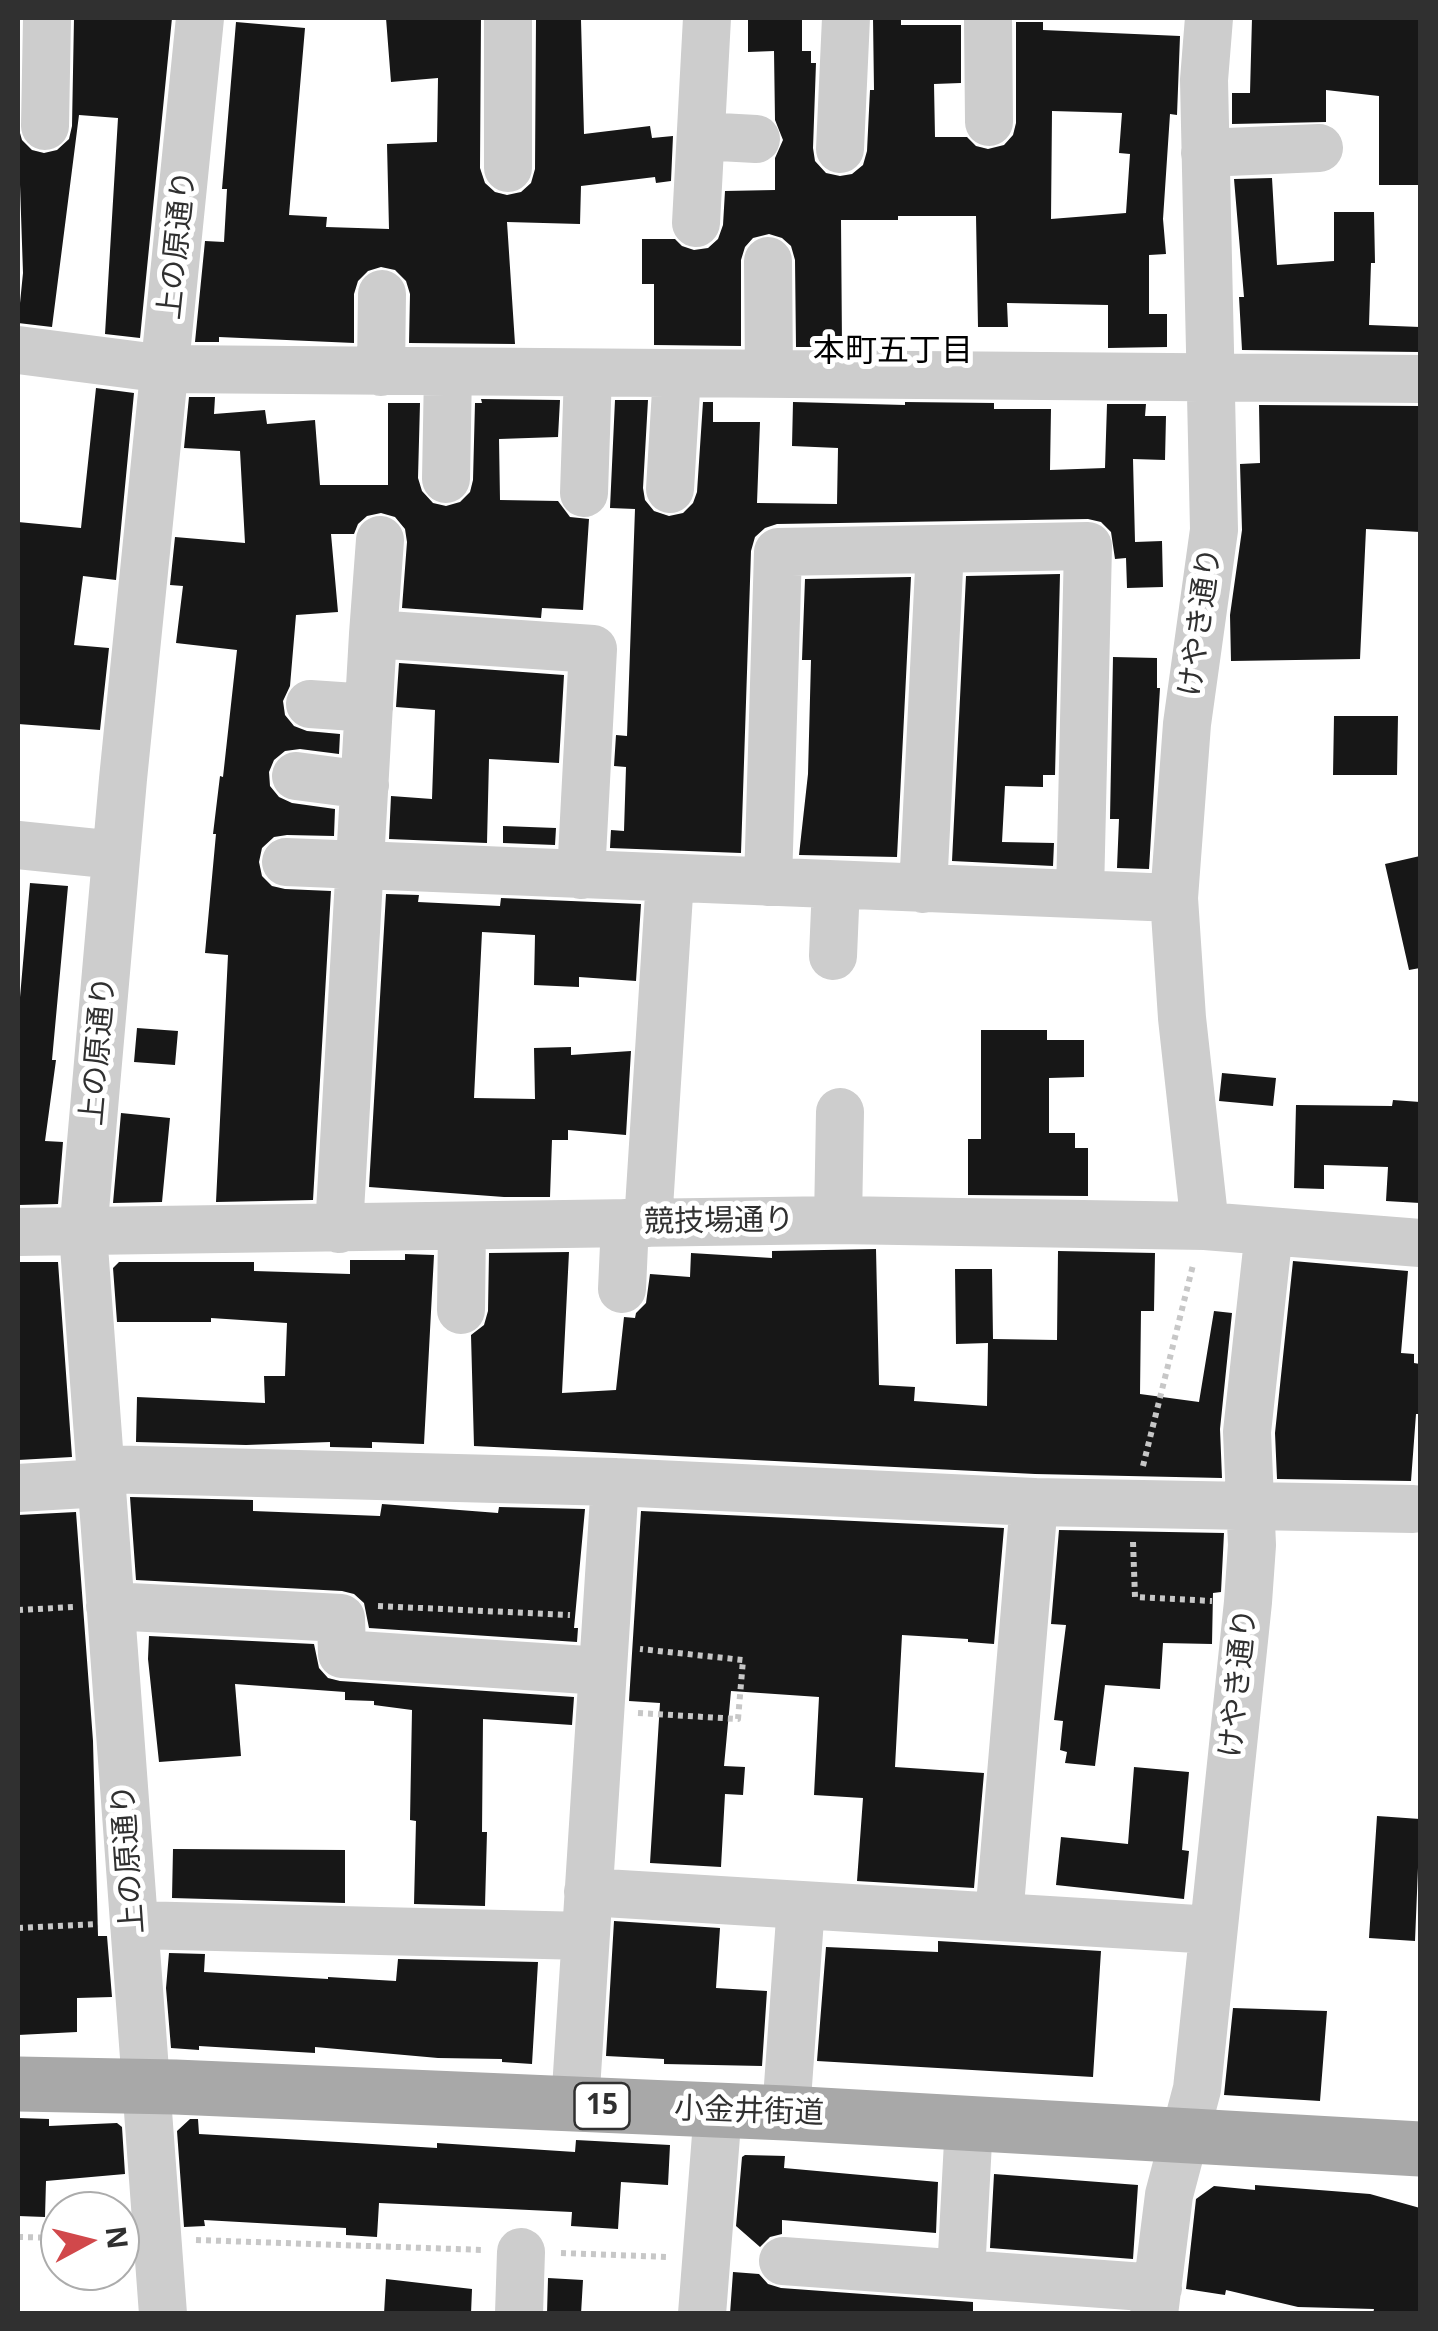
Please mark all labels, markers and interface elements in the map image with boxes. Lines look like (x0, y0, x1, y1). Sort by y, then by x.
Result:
street label: 上の原通り (152, 169, 204, 321)
district label: 本町五丁目 (813, 333, 973, 371)
street label: けやき通り (1173, 545, 1229, 699)
street label: 上の原通り (75, 975, 123, 1127)
street label: 競技場通り (644, 1203, 794, 1241)
street label: けやき通り (1213, 1607, 1265, 1759)
street label: 上の原通り (106, 1783, 152, 1935)
road number: 15 (574, 2083, 630, 2129)
street label: 小金井街道 (673, 2091, 825, 2133)
north arrow (40, 2191, 140, 2291)
text: N (98, 2224, 138, 2251)

